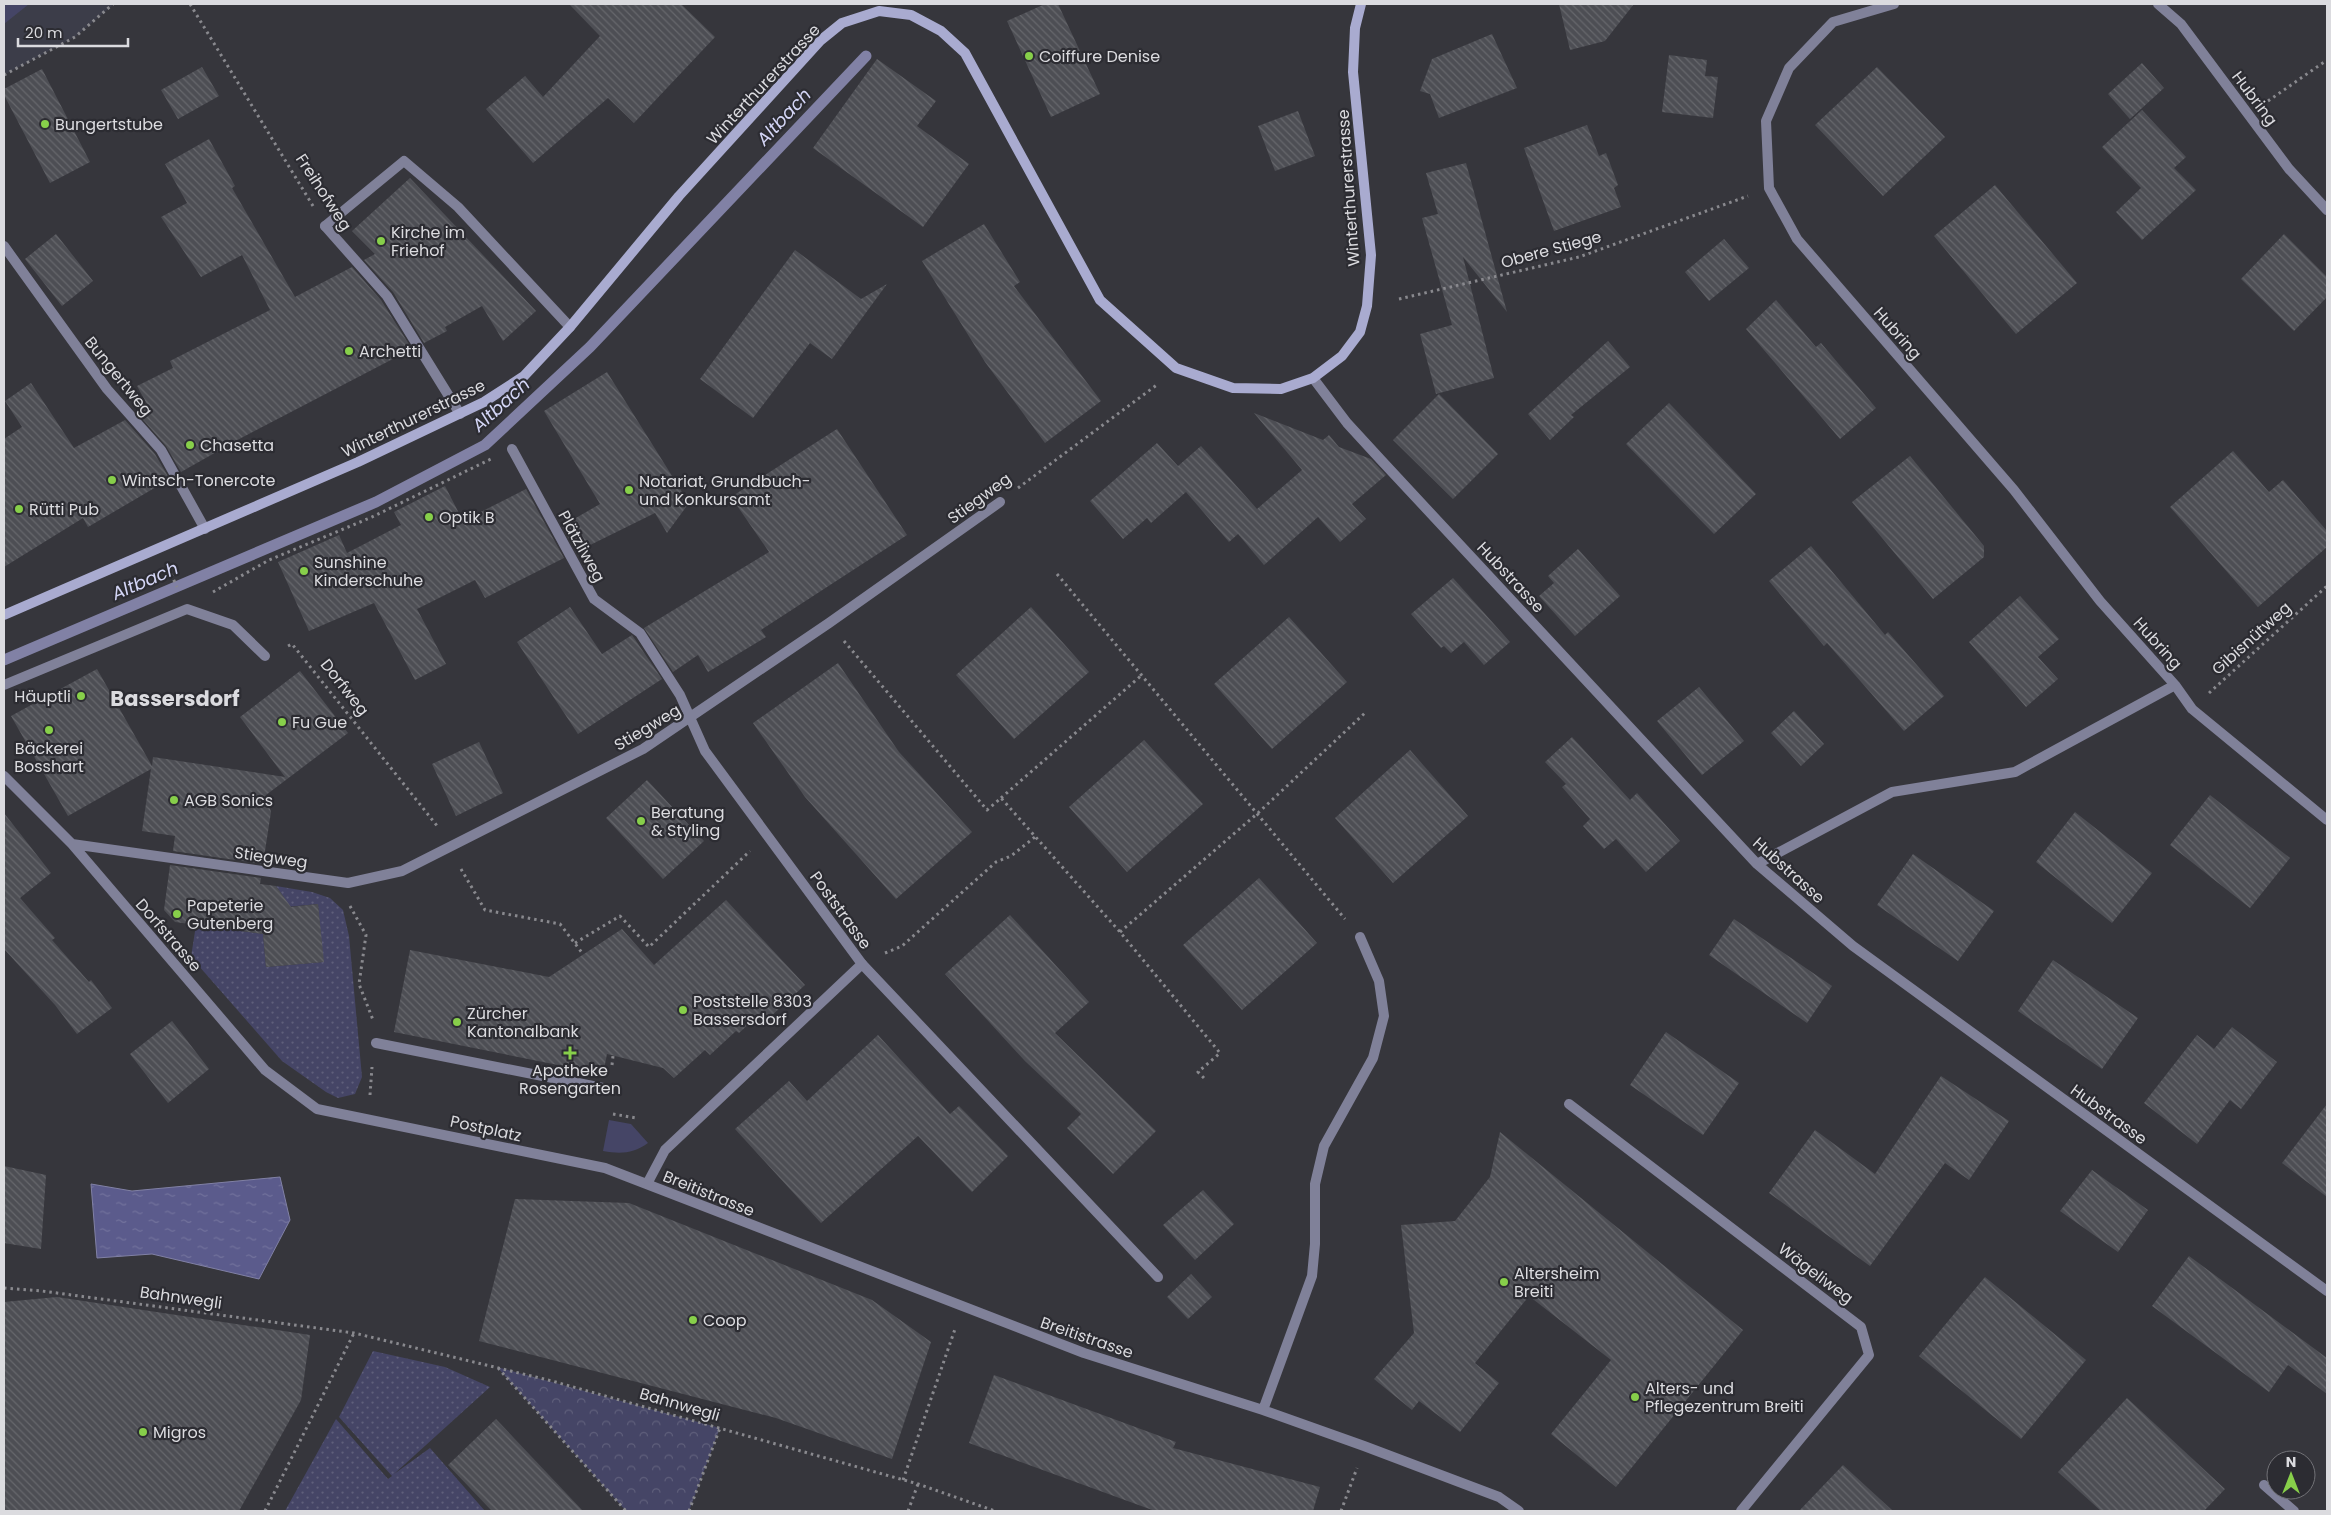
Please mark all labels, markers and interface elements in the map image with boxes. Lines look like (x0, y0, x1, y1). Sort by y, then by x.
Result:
scale bar (18, 15, 128, 47)
street label: Winterthurerstrasse (701, 19, 825, 150)
text: 20 m (25, 22, 63, 43)
place label: Coiffure Denise (1039, 45, 1160, 68)
marker: Coiffure Denise (1023, 50, 1035, 62)
street label: Hubring (2226, 66, 2283, 130)
water label: Altbach (750, 83, 817, 151)
street label: Winterthurerstrasse (1332, 109, 1365, 267)
place label: Bungertstube (55, 113, 163, 136)
marker: Bungertstube (39, 118, 51, 130)
street label: Freihofweg (290, 149, 357, 235)
place label: Kirche im Friehof (391, 221, 465, 262)
street label: Obere Stiege (1498, 225, 1604, 274)
marker: Kirche im Friehof (375, 235, 387, 247)
street label: Hubring (1868, 302, 1927, 365)
street label: Bungertweg (79, 332, 158, 421)
place label: Archetti (359, 340, 421, 363)
marker: Archetti (343, 345, 355, 357)
water label: Altbach (466, 372, 535, 438)
street label: Winterthurerstrasse (338, 374, 489, 463)
place label: Chasetta (200, 434, 274, 457)
marker: Chasetta (184, 439, 196, 451)
street label: Stiegweg (943, 467, 1016, 529)
place label: Wintsch-Tonercote (122, 469, 276, 492)
place label: Notariat, Grundbuch- und Konkursamt (639, 470, 811, 511)
marker: Wintsch-Tonercote (106, 474, 118, 486)
marker: Notariat, Grundbuch- und Konkursamt (623, 484, 635, 496)
place label: Rütti Pub (29, 498, 99, 521)
marker: Rütti Pub (13, 503, 25, 515)
place label: Optik B (439, 506, 495, 529)
street label: Plätzliweg (552, 506, 611, 586)
marker: Optik B (423, 511, 435, 523)
street label: Hubstrasse (1472, 537, 1550, 618)
place label: Sunshine Kinderschuhe (314, 551, 423, 592)
water label: Altbach (107, 555, 182, 606)
marker: Sunshine Kinderschuhe (298, 565, 310, 577)
street label: Gibisnütweg (2207, 596, 2296, 680)
street label: Hubring (2128, 612, 2187, 674)
street label: Dorfweg (315, 654, 374, 721)
district label: Bassersdorf (110, 684, 240, 713)
place label: Häuptli (14, 685, 71, 708)
marker: Häuptli (75, 690, 87, 702)
street label: Stiegweg (610, 699, 685, 756)
place label: Fu Gue (292, 711, 347, 734)
marker: Fu Gue (276, 716, 288, 728)
marker: Bäckerei Bosshart (43, 724, 55, 736)
place label: Bäckerei Bosshart (14, 737, 84, 778)
place label: AGB Sonics (184, 789, 273, 812)
marker: AGB Sonics (168, 794, 180, 806)
place label: Beratung & Styling (651, 801, 725, 842)
marker: Beratung & Styling (635, 815, 647, 827)
street label: Hubstrasse (1748, 832, 1830, 909)
street label: Stiegweg (233, 841, 309, 874)
street label: Poststrasse (804, 867, 877, 954)
street label: Dorfstrasse (130, 894, 207, 977)
place label: Papeterie Gutenberg (187, 894, 273, 935)
marker: Papeterie Gutenberg (171, 908, 183, 920)
place label: Poststelle 8303 Bassersdorf (693, 990, 812, 1031)
place label: Zürcher Kantonalbank (467, 1002, 580, 1043)
marker: Poststelle 8303 Bassersdorf (677, 1004, 689, 1016)
marker: Zürcher Kantonalbank (451, 1016, 463, 1028)
marker: Apotheke Rosengarten (564, 1047, 576, 1059)
place label: Apotheke Rosengarten (519, 1059, 621, 1100)
street label: Hubstrasse (2066, 1079, 2152, 1150)
street label: Postplatz (448, 1110, 524, 1147)
street label: Breitistrasse (660, 1165, 758, 1222)
street label: Wägeliweg (1773, 1237, 1858, 1309)
place label: Altersheim Breiti (1514, 1262, 1599, 1303)
marker: Altersheim Breiti (1498, 1276, 1510, 1288)
street label: Bahnwegli (138, 1280, 224, 1315)
place label: Coop (703, 1309, 747, 1332)
street label: Breitistrasse (1037, 1311, 1136, 1364)
marker: Coop (687, 1314, 699, 1326)
place label: Alters- und Pflegezentrum Breiti (1645, 1377, 1804, 1418)
street label: Bahnwegli (637, 1382, 723, 1427)
marker: Alters- und Pflegezentrum Breiti (1629, 1391, 1641, 1403)
place label: Migros (153, 1421, 206, 1444)
marker: Migros (137, 1426, 149, 1438)
north arrow (2266, 1450, 2316, 1500)
text: N (2286, 1452, 2296, 1472)

